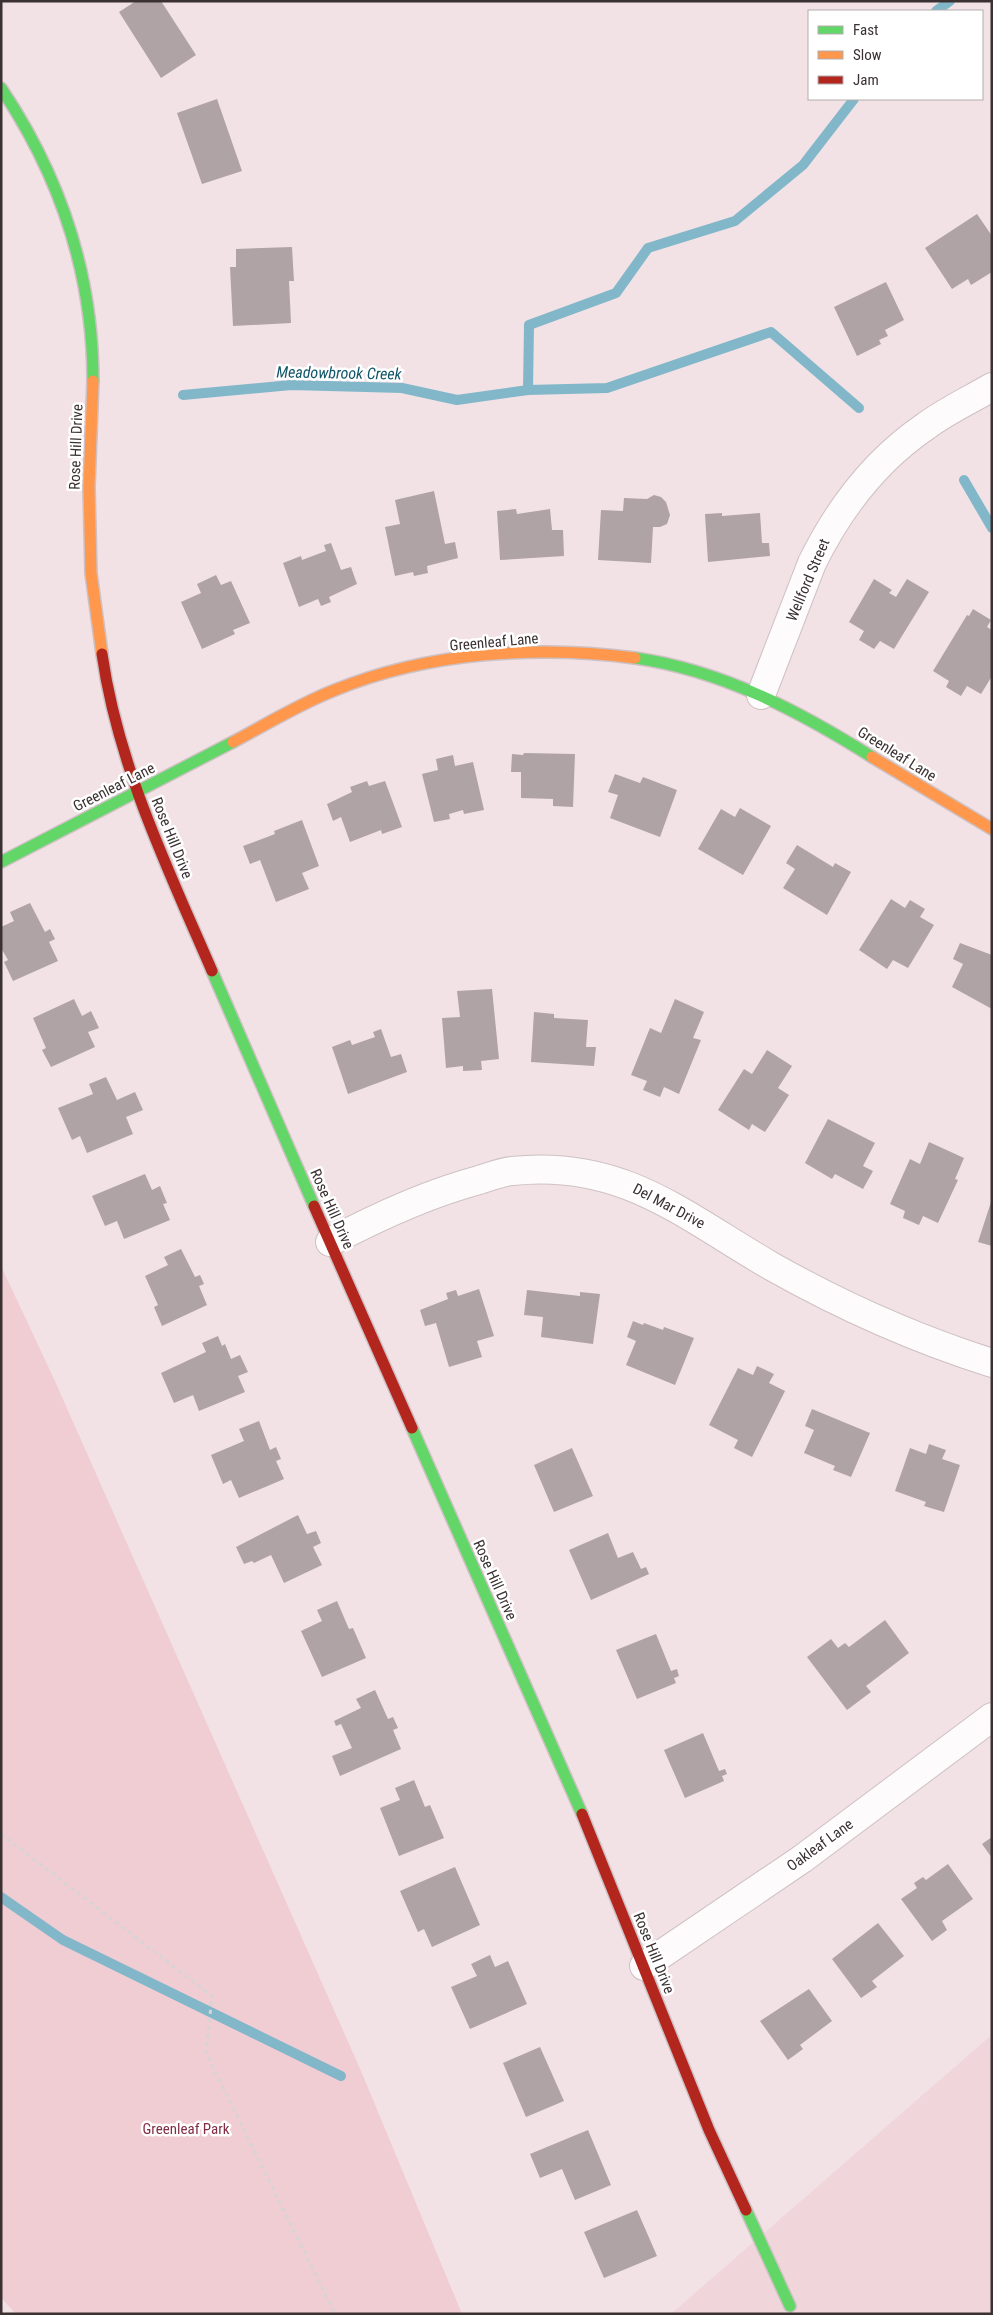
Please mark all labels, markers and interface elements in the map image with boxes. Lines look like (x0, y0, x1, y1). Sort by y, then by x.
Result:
legend (808, 10, 983, 100)
text: Fast (853, 21, 878, 39)
text: Slow (853, 46, 882, 64)
text: Jam (853, 71, 879, 89)
water label: Meadowbrook Creek (276, 362, 403, 384)
street label: Rose Hill Drive (66, 404, 86, 490)
street label: Wellford Street (783, 536, 833, 624)
street label: Greenleaf Lane (449, 629, 539, 655)
street label: Greenleaf Lane (854, 723, 940, 785)
street label: Greenleaf Lane (70, 759, 158, 815)
street label: Rose Hill Drive (148, 795, 196, 881)
street label: Rose Hill Drive (306, 1166, 358, 1252)
street label: Del Mar Drive (630, 1180, 708, 1232)
street label: Rose Hill Drive (469, 1537, 521, 1623)
street label: Oakleaf Lane (783, 1815, 857, 1875)
street label: Rose Hill Drive (630, 1910, 678, 1996)
park label: Greenleaf Park (142, 2120, 230, 2138)

